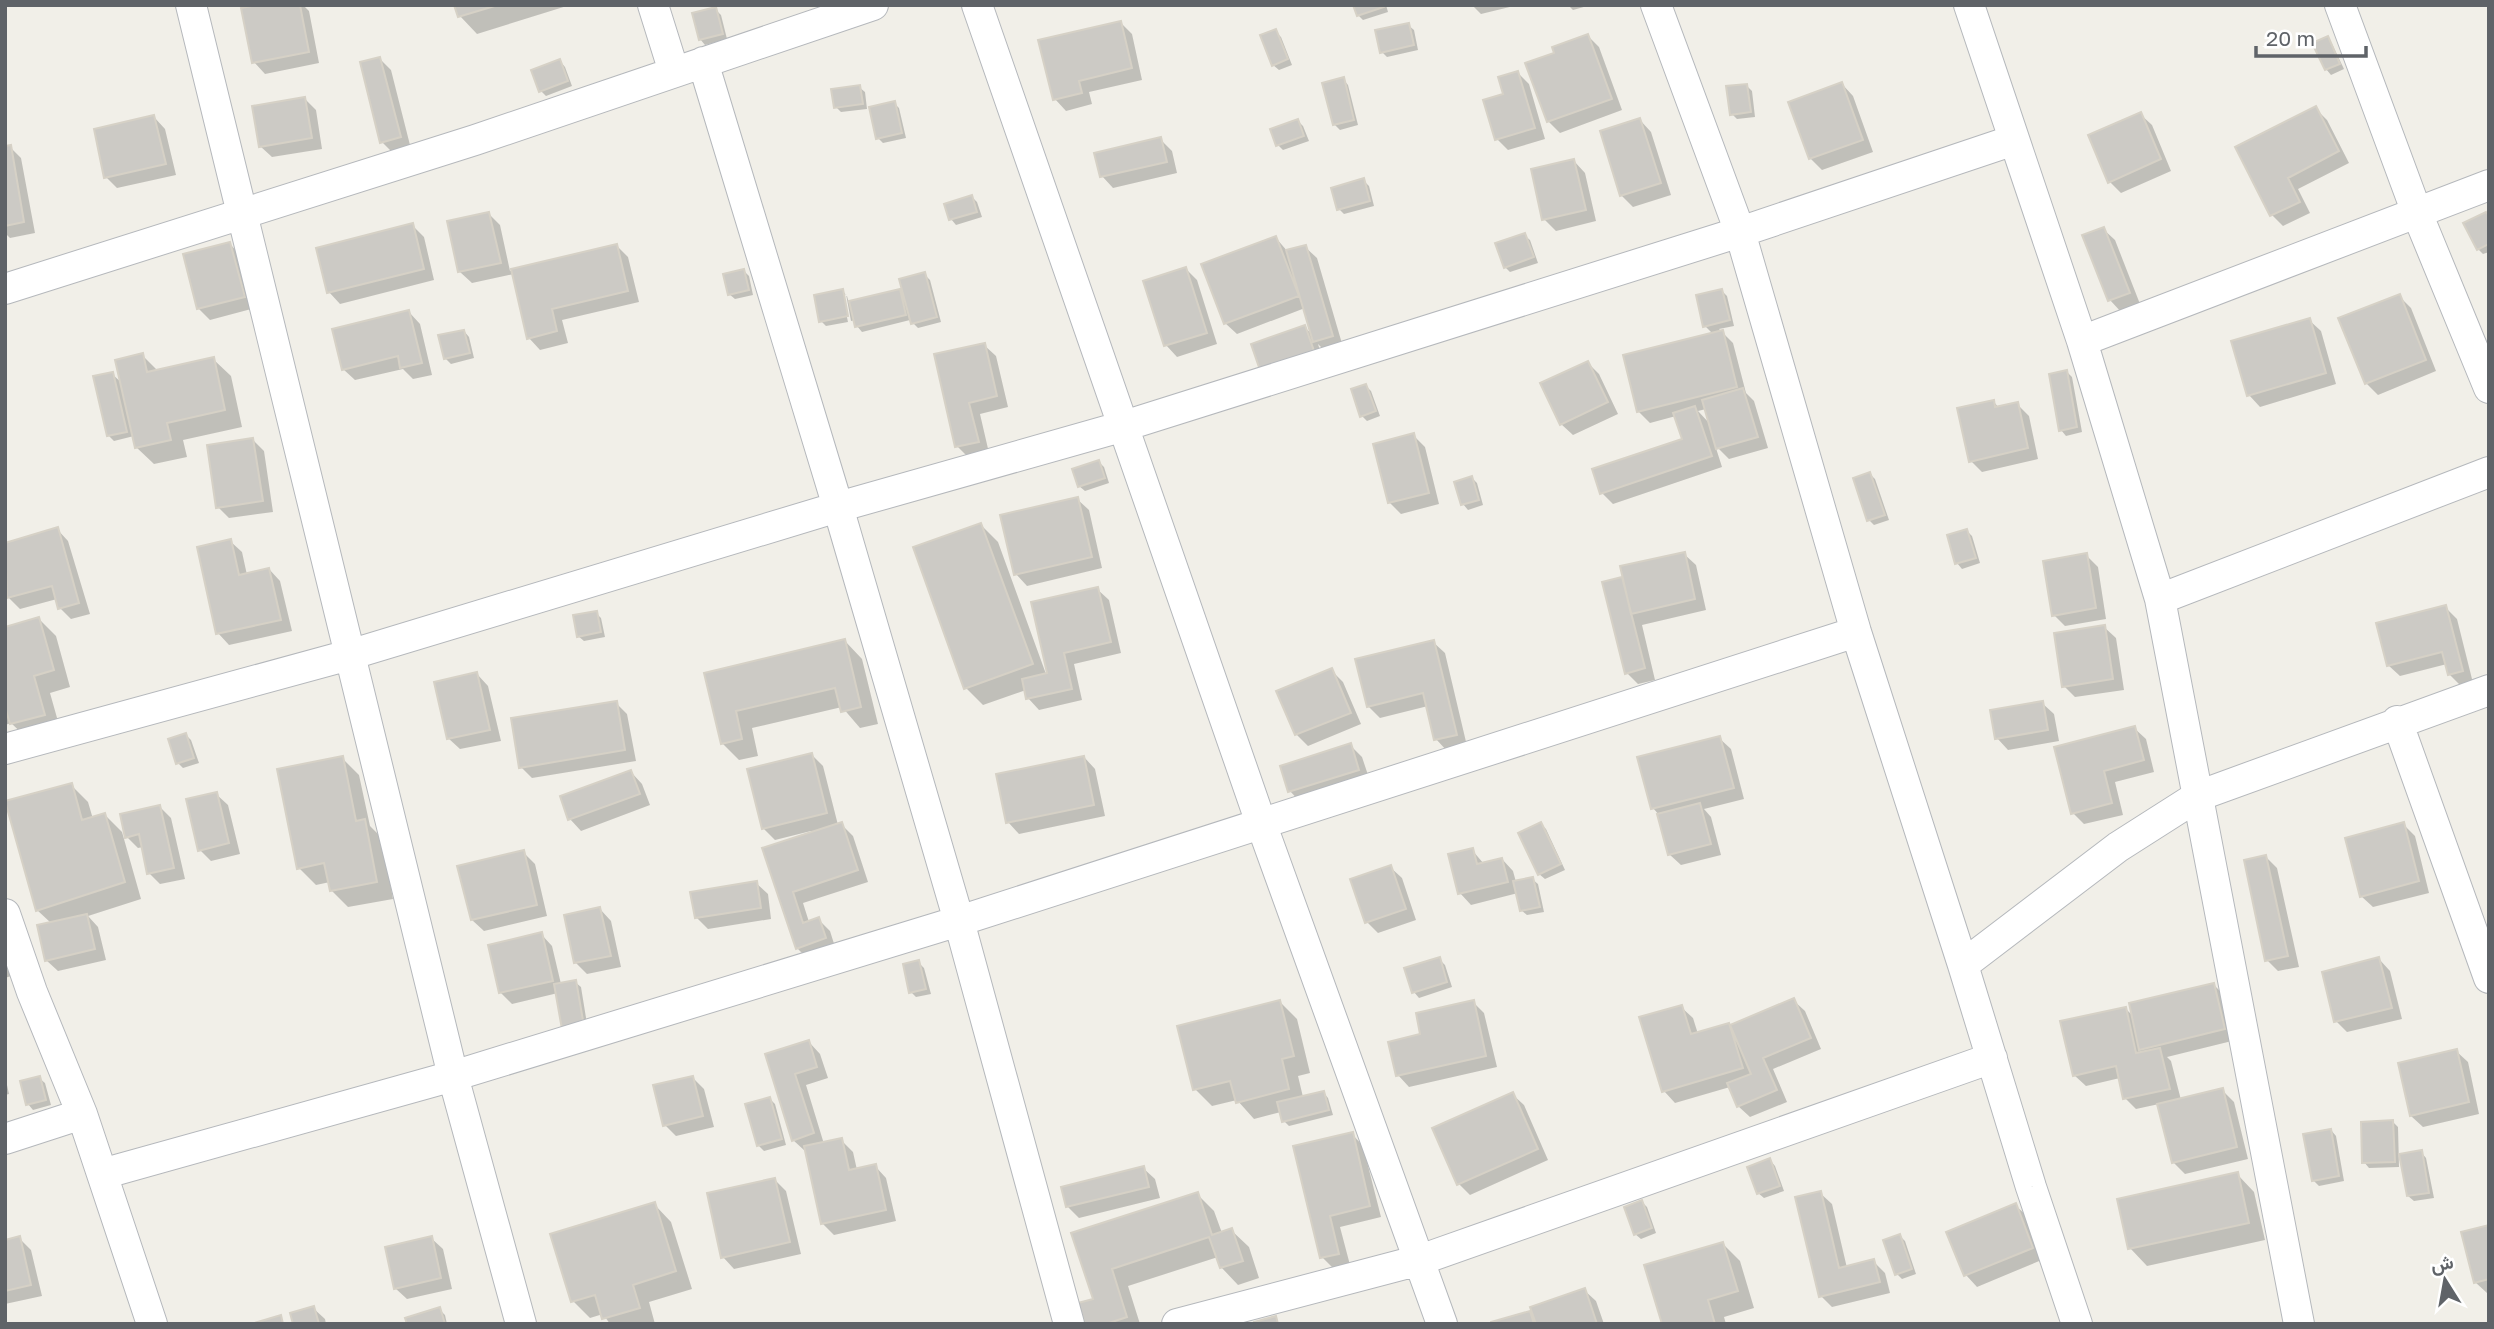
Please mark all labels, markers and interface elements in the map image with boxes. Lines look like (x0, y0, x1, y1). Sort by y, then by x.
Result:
scale bar (2256, 14, 2366, 58)
text: 20 m (2266, 25, 2315, 51)
north arrow (2410, 1245, 2480, 1315)
text: ش (2428, 1249, 2455, 1277)

